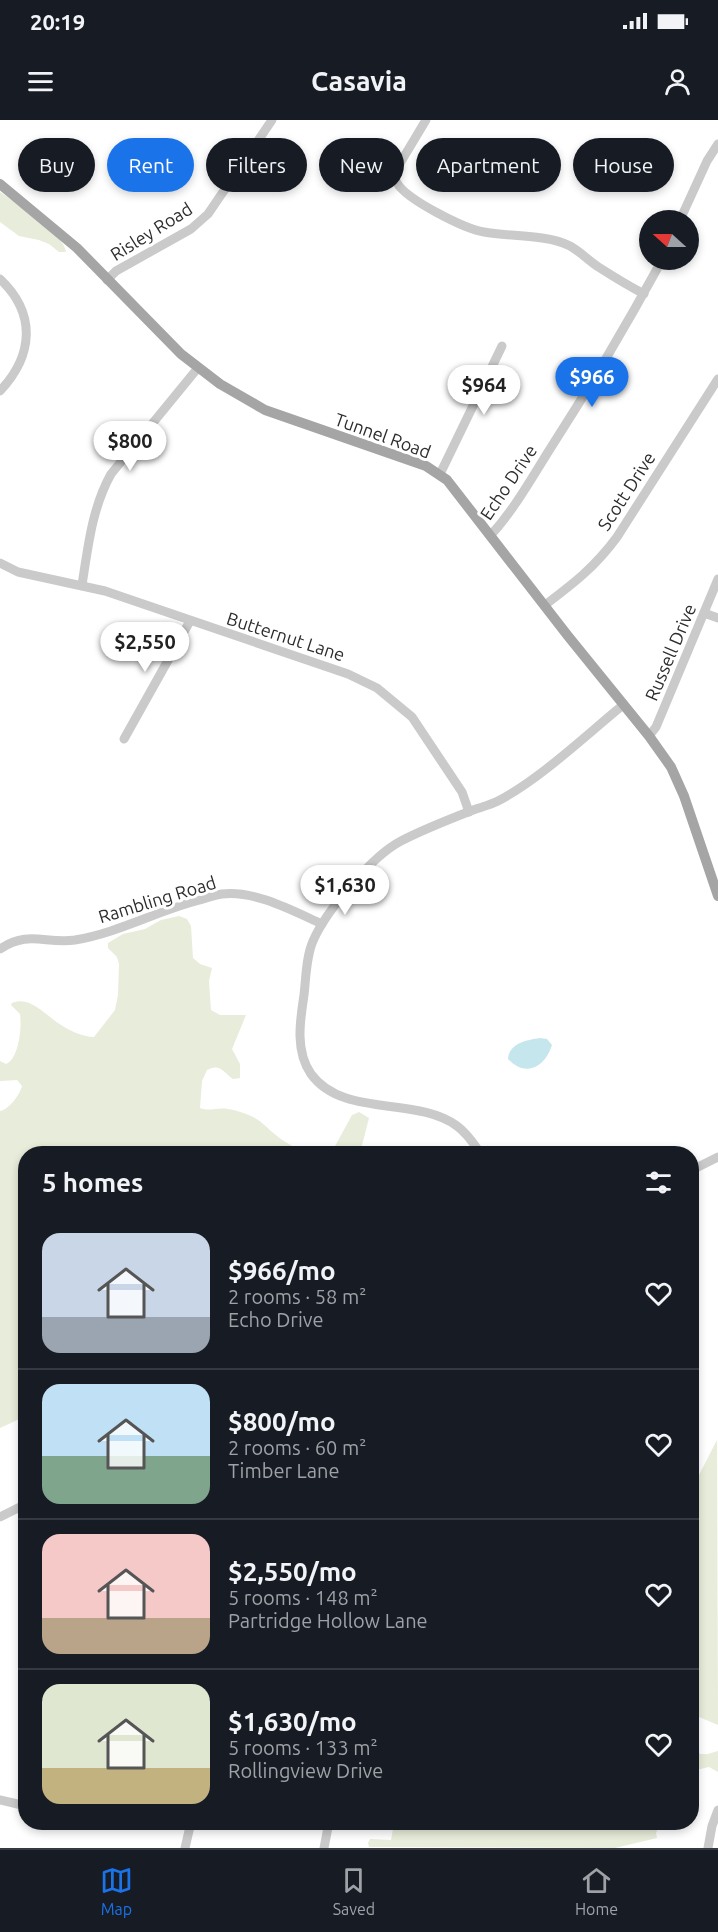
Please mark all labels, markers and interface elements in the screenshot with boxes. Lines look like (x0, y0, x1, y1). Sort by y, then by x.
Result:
text: 20:19 (30, 9, 85, 34)
icon: menu (24, 65, 57, 98)
icon: person (661, 65, 694, 98)
text: Casavia (311, 66, 407, 96)
chip: Buy (18, 138, 95, 192)
chip: Rent (107, 138, 194, 192)
chip: Filters (206, 138, 307, 192)
chip: New (319, 138, 404, 192)
chip: Apartment (416, 138, 561, 192)
chip: House (573, 138, 674, 192)
street label: Risley Road (107, 198, 195, 264)
north arrow (639, 210, 699, 270)
map controls (639, 210, 699, 270)
pin: $966 (556, 357, 628, 408)
pin: $964 (448, 365, 520, 416)
text: $966 (569, 365, 615, 388)
text: $964 (461, 373, 507, 396)
street label: Tunnel Road (332, 408, 434, 462)
pin: $800 (94, 421, 166, 472)
text: $800 (107, 429, 153, 452)
street label: Echo Drive (476, 441, 540, 523)
street label: Scott Drive (593, 448, 659, 534)
street label: Russell Drive (641, 601, 699, 703)
street label: Butternut Lane (224, 607, 348, 665)
pin: $2,550 (96, 622, 194, 673)
text: $2,550 (114, 630, 176, 653)
pin: $1,630 (296, 865, 394, 916)
street label: Rambling Road (96, 872, 218, 926)
text: $1,630 (314, 873, 376, 896)
icon: filters (642, 1166, 675, 1199)
text: 5 homes (42, 1168, 143, 1197)
text: $966/mo (228, 1256, 336, 1285)
icon: home (90, 1257, 162, 1329)
icon: heart (642, 1277, 675, 1310)
text: 2 rooms · 58 m² (228, 1285, 366, 1308)
text: Echo Drive (228, 1308, 323, 1331)
text: $800/mo (228, 1407, 336, 1436)
icon: home (90, 1408, 162, 1480)
icon: heart (642, 1428, 675, 1461)
text: 2 rooms · 60 m² (228, 1436, 366, 1459)
text: Timber Lane (228, 1459, 340, 1482)
text: $2,550/mo (228, 1557, 357, 1586)
icon: home (90, 1558, 162, 1630)
icon: heart (642, 1578, 675, 1611)
text: 5 rooms · 148 m² (228, 1586, 378, 1609)
text: Partridge Hollow Lane (228, 1609, 428, 1632)
text: $1,630/mo (228, 1707, 357, 1736)
icon: home (90, 1708, 162, 1780)
icon: heart (642, 1728, 675, 1761)
text: 5 rooms · 133 m² (228, 1736, 378, 1759)
text: Rollingview Drive (228, 1759, 383, 1782)
tab: Map (100, 1864, 133, 1918)
tab: Saved (333, 1864, 375, 1918)
tab: Home (575, 1864, 618, 1918)

